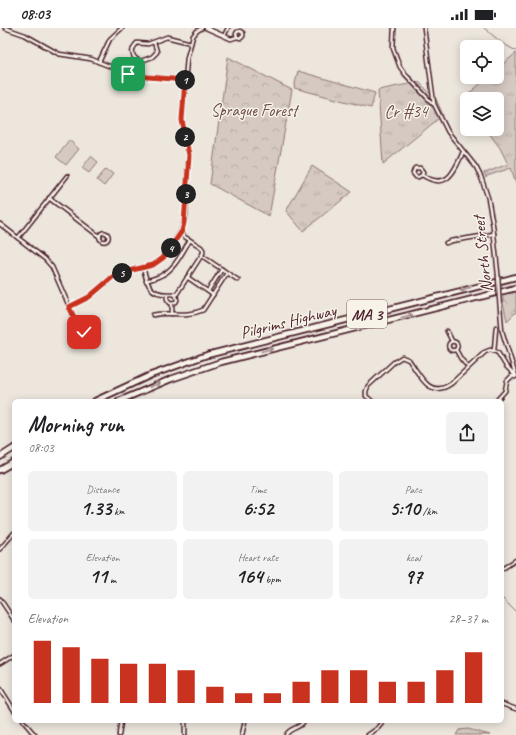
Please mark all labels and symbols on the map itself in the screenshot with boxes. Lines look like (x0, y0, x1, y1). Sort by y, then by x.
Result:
pin (111, 57, 145, 91)
pin: 1 (175, 70, 195, 90)
park label: Sprague Forest (211, 100, 300, 121)
park label: Cr #34 (384, 101, 430, 122)
pin: 2 (175, 127, 195, 147)
pin: 3 (176, 184, 196, 204)
street label: North Street (468, 212, 497, 293)
pin: 4 (161, 238, 181, 258)
pin: 5 (112, 263, 132, 283)
one-way arrow (458, 286, 471, 294)
street label: Pilgrims Highway (238, 299, 339, 343)
road number: MA 3 (347, 300, 387, 328)
one-way arrow (400, 311, 413, 319)
pin (67, 315, 101, 349)
one-way arrow (260, 346, 273, 354)
one-way arrow (149, 381, 161, 389)

